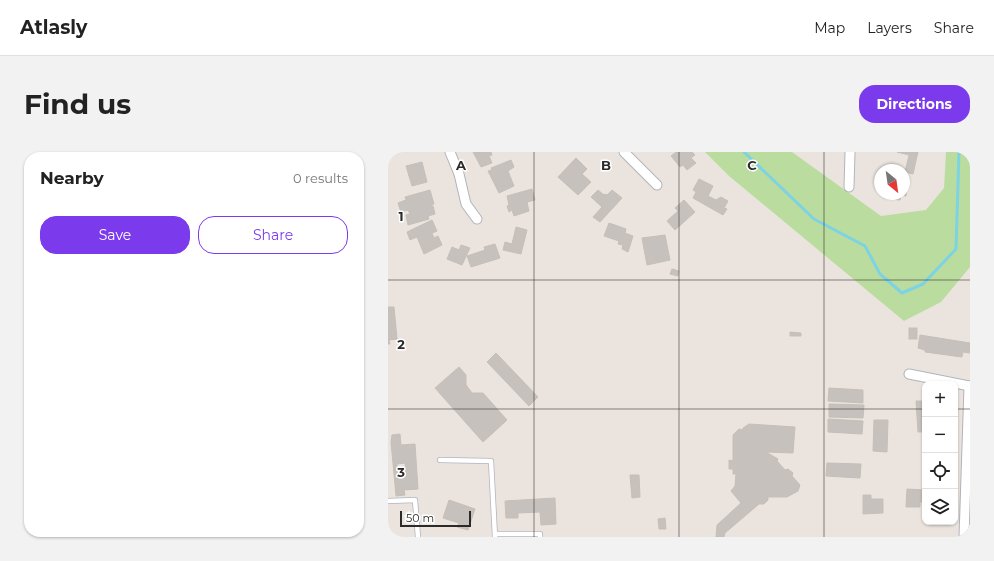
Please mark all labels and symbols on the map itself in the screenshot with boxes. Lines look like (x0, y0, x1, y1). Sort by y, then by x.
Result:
text: A (455, 157, 467, 173)
text: B (601, 157, 611, 173)
text: C (747, 157, 757, 173)
north arrow (874, 164, 910, 200)
text: 1 (398, 208, 404, 224)
text: 2 (397, 336, 405, 352)
text: 3 (396, 464, 405, 480)
scale bar (400, 509, 471, 528)

